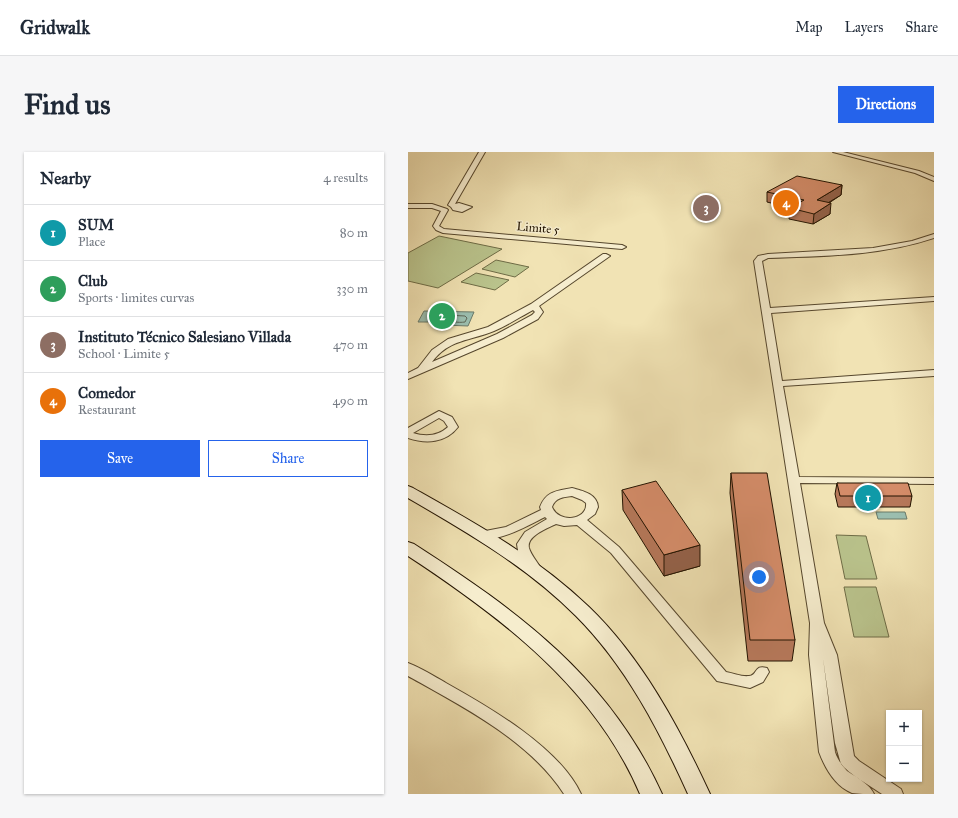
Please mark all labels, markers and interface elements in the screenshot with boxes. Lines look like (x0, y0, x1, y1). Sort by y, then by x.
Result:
text: Gridwalk (20, 16, 90, 39)
text: Map (795, 19, 823, 36)
text: Layers (845, 19, 883, 36)
text: Share (905, 19, 938, 36)
button: Directions (838, 86, 934, 123)
text: Find us (24, 87, 110, 122)
text: Nearby (40, 168, 91, 189)
text: 4 results (323, 170, 368, 186)
pin: 4 (773, 188, 799, 218)
pin: 3 (693, 193, 719, 223)
text: SUM (78, 216, 114, 234)
street label: Limite 5 (516, 219, 560, 237)
text: 1 (50, 225, 56, 241)
text: 80 m (340, 225, 368, 241)
text: Place (78, 234, 105, 250)
text: Club (78, 272, 107, 290)
text: 2 (50, 281, 56, 297)
text: 330 m (336, 281, 368, 297)
text: Sports · limites curvas (78, 290, 194, 306)
pin: 2 (429, 301, 455, 331)
text: Instituto Técnico Salesiano Villada (78, 328, 291, 346)
text: 3 (50, 337, 56, 353)
text: 470 m (333, 337, 368, 353)
text: School · Limite 5 (78, 346, 170, 362)
text: Comedor (78, 384, 135, 402)
text: 4 (49, 393, 57, 409)
text: 490 m (332, 393, 368, 409)
text: Restaurant (78, 402, 136, 418)
button: Save (40, 440, 200, 477)
button: Share (208, 440, 368, 477)
pin: 1 (855, 483, 881, 513)
your location (749, 567, 769, 587)
map controls (886, 710, 922, 782)
button: + (886, 710, 922, 746)
button: − (886, 746, 922, 782)

